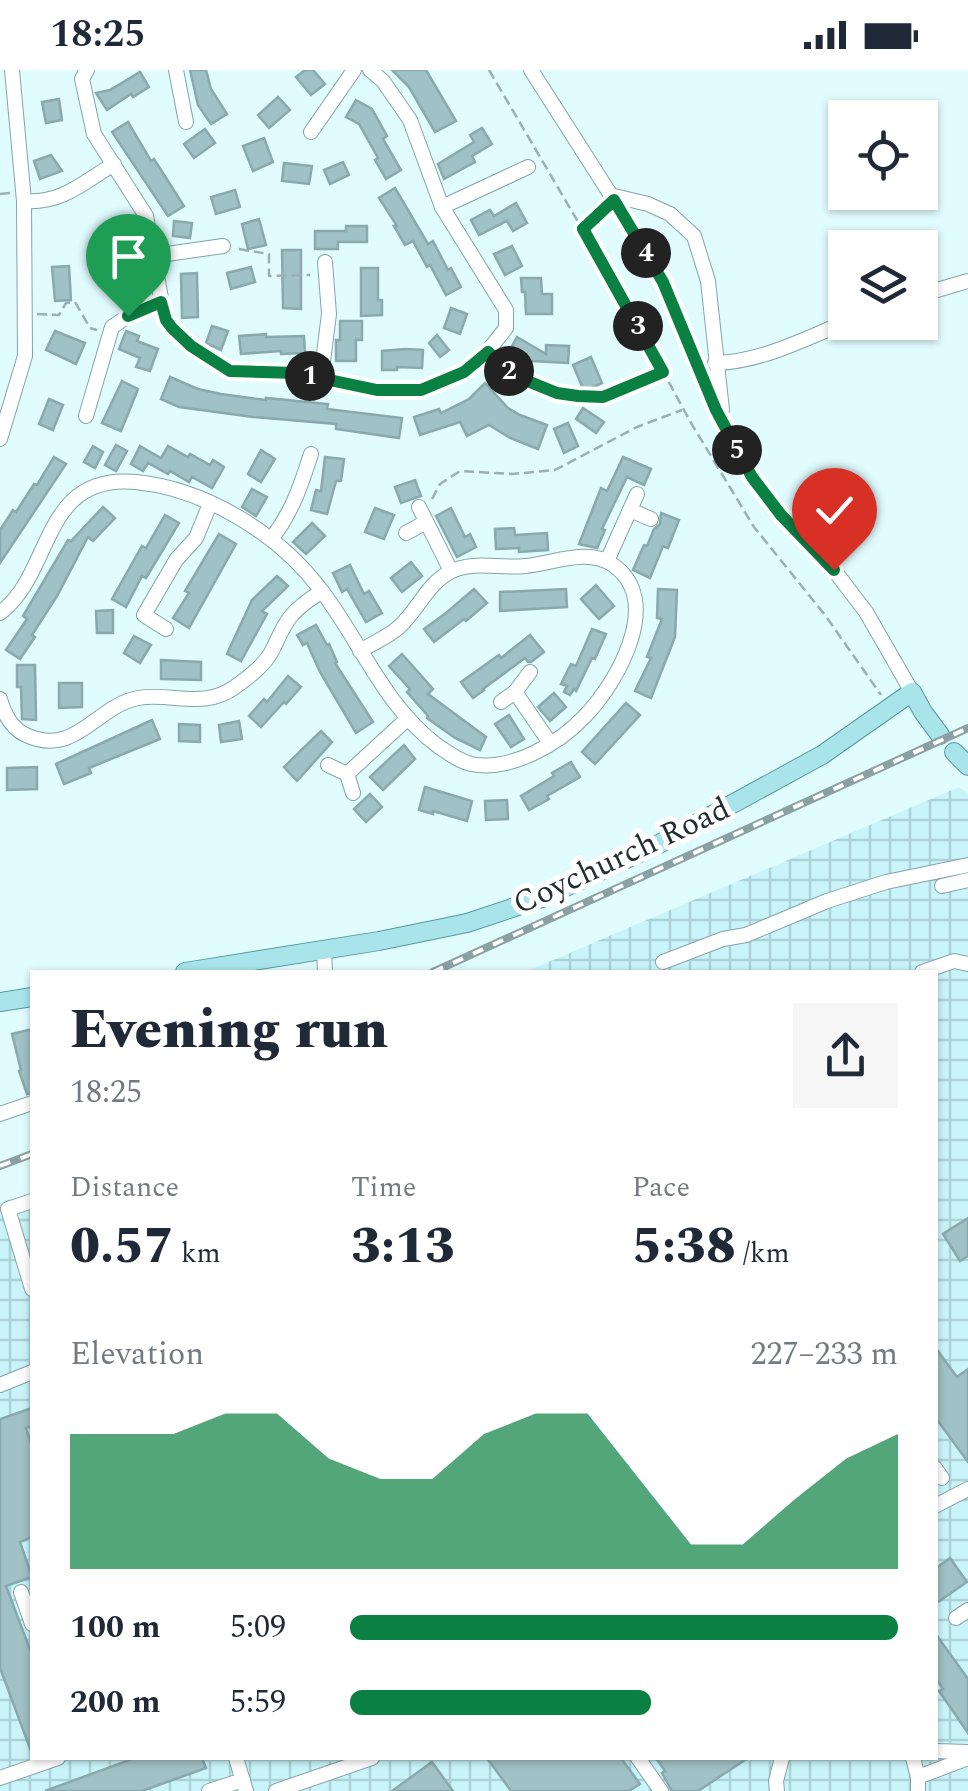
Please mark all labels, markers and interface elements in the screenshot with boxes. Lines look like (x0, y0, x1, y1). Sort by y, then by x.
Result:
text: 18:25 (50, 6, 145, 64)
map controls (828, 100, 938, 340)
button: locate (828, 100, 938, 210)
pin (86, 214, 171, 317)
pin: 4 (621, 228, 671, 278)
icon: arrive (101, 229, 156, 284)
button: layers (828, 230, 938, 340)
text: 4 (638, 231, 654, 274)
pin: 3 (613, 301, 663, 351)
text: 3 (630, 304, 646, 347)
pin: 2 (484, 346, 534, 396)
text: 2 (501, 349, 517, 392)
pin: 1 (285, 351, 335, 401)
text: 1 (302, 354, 318, 397)
pin: 5 (712, 425, 762, 475)
text: 5 (729, 428, 745, 471)
pin (792, 468, 877, 571)
icon: check (807, 483, 862, 538)
street label: Coychurch Road (505, 785, 738, 928)
text: Evening run (70, 989, 388, 1072)
button: share (793, 1003, 898, 1108)
text: 18:25 (70, 1068, 142, 1117)
text: Distance (70, 1166, 179, 1209)
text: Time (351, 1166, 416, 1209)
text: Pace (632, 1166, 690, 1209)
text: 0.57 (70, 1209, 174, 1285)
text: 3:13 (351, 1209, 455, 1285)
text: 5:38 (632, 1209, 736, 1285)
text: km (174, 1232, 221, 1275)
text: /km (736, 1232, 790, 1275)
text: Elevation (70, 1330, 204, 1379)
text: 227–233 m (750, 1330, 898, 1379)
text: 100 m (70, 1603, 161, 1652)
text: 5:09 (230, 1603, 286, 1652)
text: 200 m (70, 1678, 161, 1727)
text: 5:59 (230, 1678, 286, 1727)

